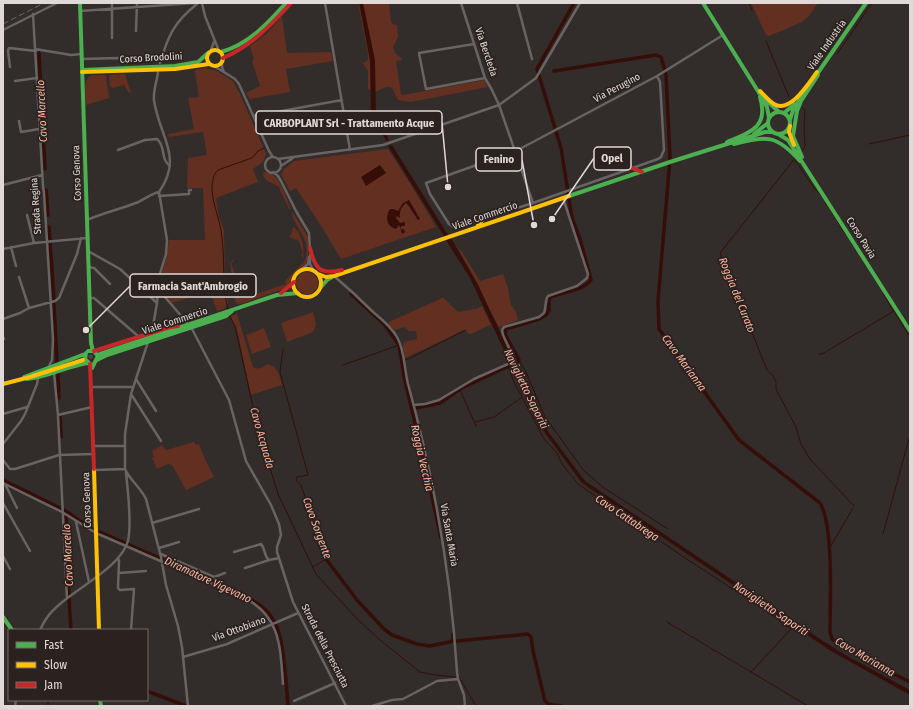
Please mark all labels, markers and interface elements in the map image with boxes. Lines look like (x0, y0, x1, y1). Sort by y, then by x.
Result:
street label: Viale Industria (805, 17, 849, 73)
street label: Via Bercleda (472, 26, 500, 78)
street label: Corso Brodolini (119, 50, 183, 66)
street label: Via Perugino (592, 71, 642, 105)
water label: Cavo Marcello (34, 79, 50, 142)
callout: CARBOPLANT Srl - Trattamento Acque (256, 111, 442, 134)
text: CARBOPLANT Srl - Trattamento Acque (264, 117, 435, 130)
street label: Corso Genova (70, 145, 84, 201)
callout: Opel (594, 147, 631, 170)
callout: Fenino (476, 148, 522, 171)
text: Opel (601, 152, 624, 165)
text: Fenino (484, 153, 514, 166)
street label: Strada Regina (28, 177, 44, 235)
street label: Viale Commercio (451, 199, 519, 233)
street label: Corso Pavia (844, 215, 879, 261)
water label: Roggia del Curato (716, 255, 758, 335)
callout: Farmacia Sant'Ambrogio (130, 274, 256, 297)
text: Farmacia Sant'Ambrogio (138, 280, 248, 293)
street label: Viale Commercio (141, 305, 209, 337)
water label: Cavo Marianna (659, 332, 709, 394)
water label: Naviglietto Saporiti (501, 347, 551, 431)
water label: Cavo Acquada (247, 406, 277, 470)
water label: Roggia Vecchia (408, 423, 436, 493)
street label: Corso Genova (80, 472, 94, 528)
water label: Cavo Cattabrega (593, 492, 661, 544)
water label: Cavo Sorgente (300, 496, 334, 560)
street label: Via Santa Maria (438, 503, 460, 567)
water label: Cavo Marcello (60, 523, 76, 586)
water label: Diramatore Vigevano (163, 554, 254, 606)
water label: Naviglietto Saporiti (731, 579, 811, 639)
street label: Strada della Presciutta (299, 602, 351, 690)
street label: Via Ottobiano (211, 614, 267, 644)
legend (8, 629, 148, 701)
water label: Cavo Marianna (833, 635, 898, 680)
text: Fast (44, 638, 63, 652)
text: Slow (44, 658, 67, 672)
text: Jam (44, 678, 62, 692)

